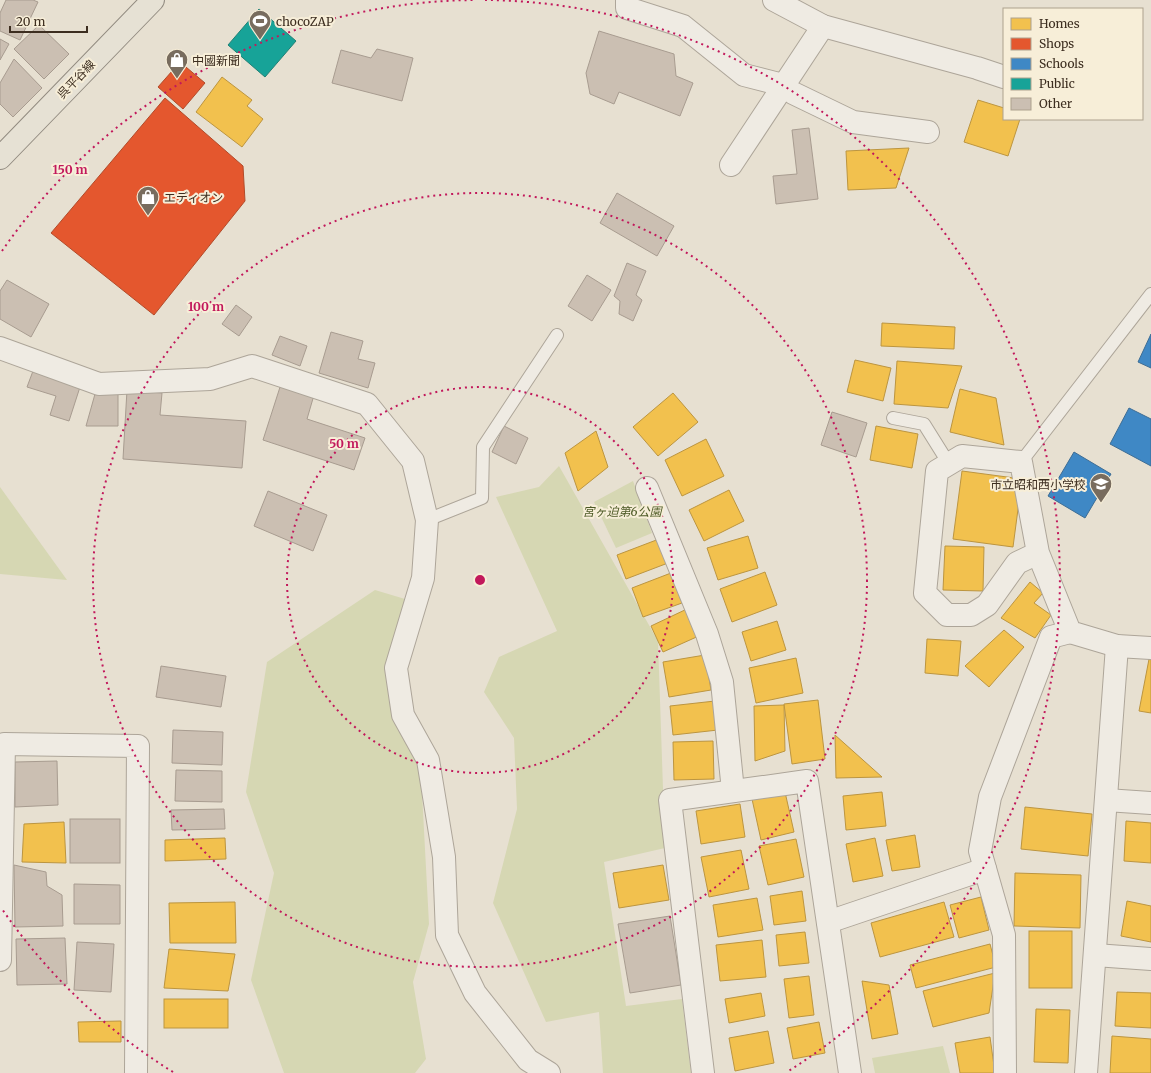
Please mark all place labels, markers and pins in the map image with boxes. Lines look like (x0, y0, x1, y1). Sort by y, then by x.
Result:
sports icon: chocoZAP (247, 8, 273, 41)
place label: chocoZAP (276, 14, 334, 29)
shop icon: 中國新聞 (164, 47, 190, 80)
place label: 中國新聞 (192, 53, 240, 68)
shop icon: エディオン (135, 184, 161, 217)
place label: エディオン (164, 190, 223, 205)
school or university icon: 市立昭和西小学校 (1088, 471, 1114, 504)
place label: 市立昭和西小学校 (990, 477, 1086, 492)
centre of rings (473, 573, 487, 587)

